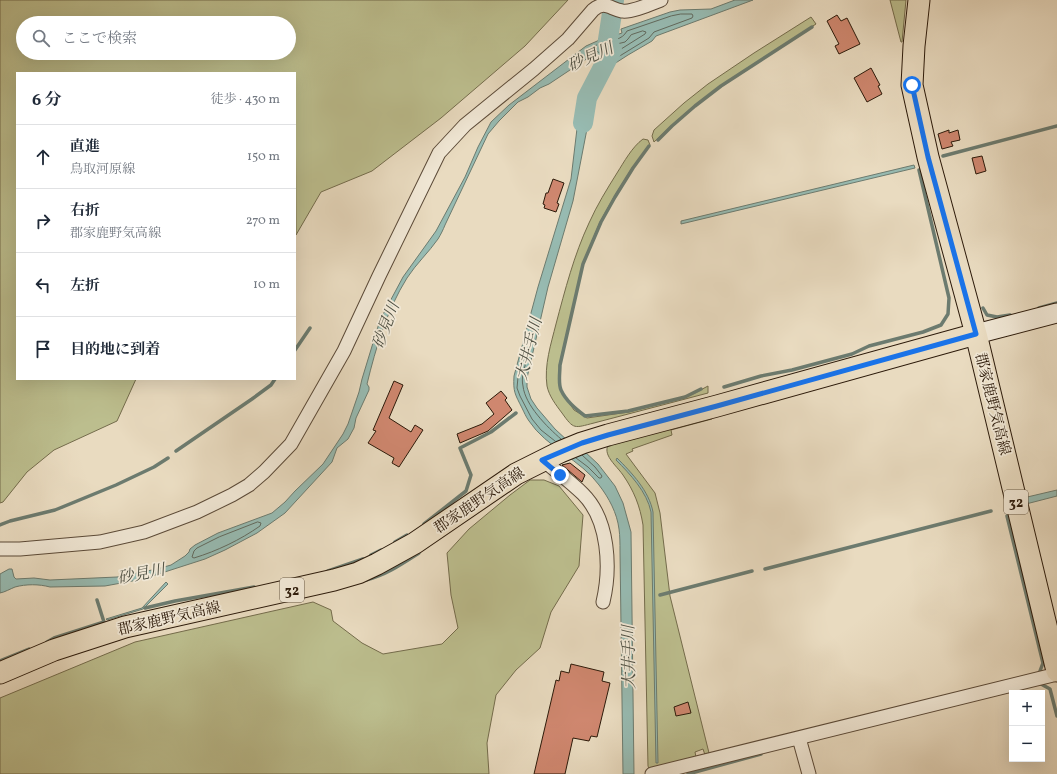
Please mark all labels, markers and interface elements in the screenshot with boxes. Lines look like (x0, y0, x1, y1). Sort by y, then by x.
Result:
search box (16, 16, 296, 60)
icon: search (30, 27, 52, 49)
text: ここで検索 (62, 29, 137, 50)
water label: 砂見川 (564, 37, 619, 78)
route start (903, 76, 921, 94)
text: 6 分 (32, 89, 62, 112)
text: 徒歩 · 430 m (211, 91, 280, 109)
text: 直進 (70, 137, 100, 158)
icon: ahead (32, 146, 54, 168)
text: 150 m (247, 148, 280, 166)
text: 鳥取河原線 (70, 161, 135, 179)
text: 右折 (70, 201, 100, 222)
icon: right (32, 210, 54, 232)
text: 270 m (246, 212, 280, 230)
text: 郡家鹿野気高線 (70, 225, 161, 243)
icon: left (32, 274, 54, 296)
text: 左折 (70, 276, 100, 297)
text: 10 m (253, 276, 280, 294)
water label: 砂見川 (368, 298, 406, 352)
water label: 大井手川 (512, 314, 549, 383)
icon: arrive (32, 338, 54, 360)
text: 目的地に到着 (70, 340, 160, 361)
street label: 郡家鹿野気高線 (969, 351, 1014, 458)
street label: 郡家鹿野気高線 (430, 463, 529, 539)
route end (551, 466, 569, 484)
road number: 32 (1004, 490, 1028, 514)
water label: 砂見川 (116, 559, 169, 590)
road number: 32 (280, 578, 304, 602)
street label: 郡家鹿野気高線 (116, 597, 223, 642)
water label: 大井手川 (618, 623, 642, 689)
map controls (1009, 690, 1045, 762)
button: + (1009, 690, 1045, 726)
button: − (1009, 726, 1045, 762)

